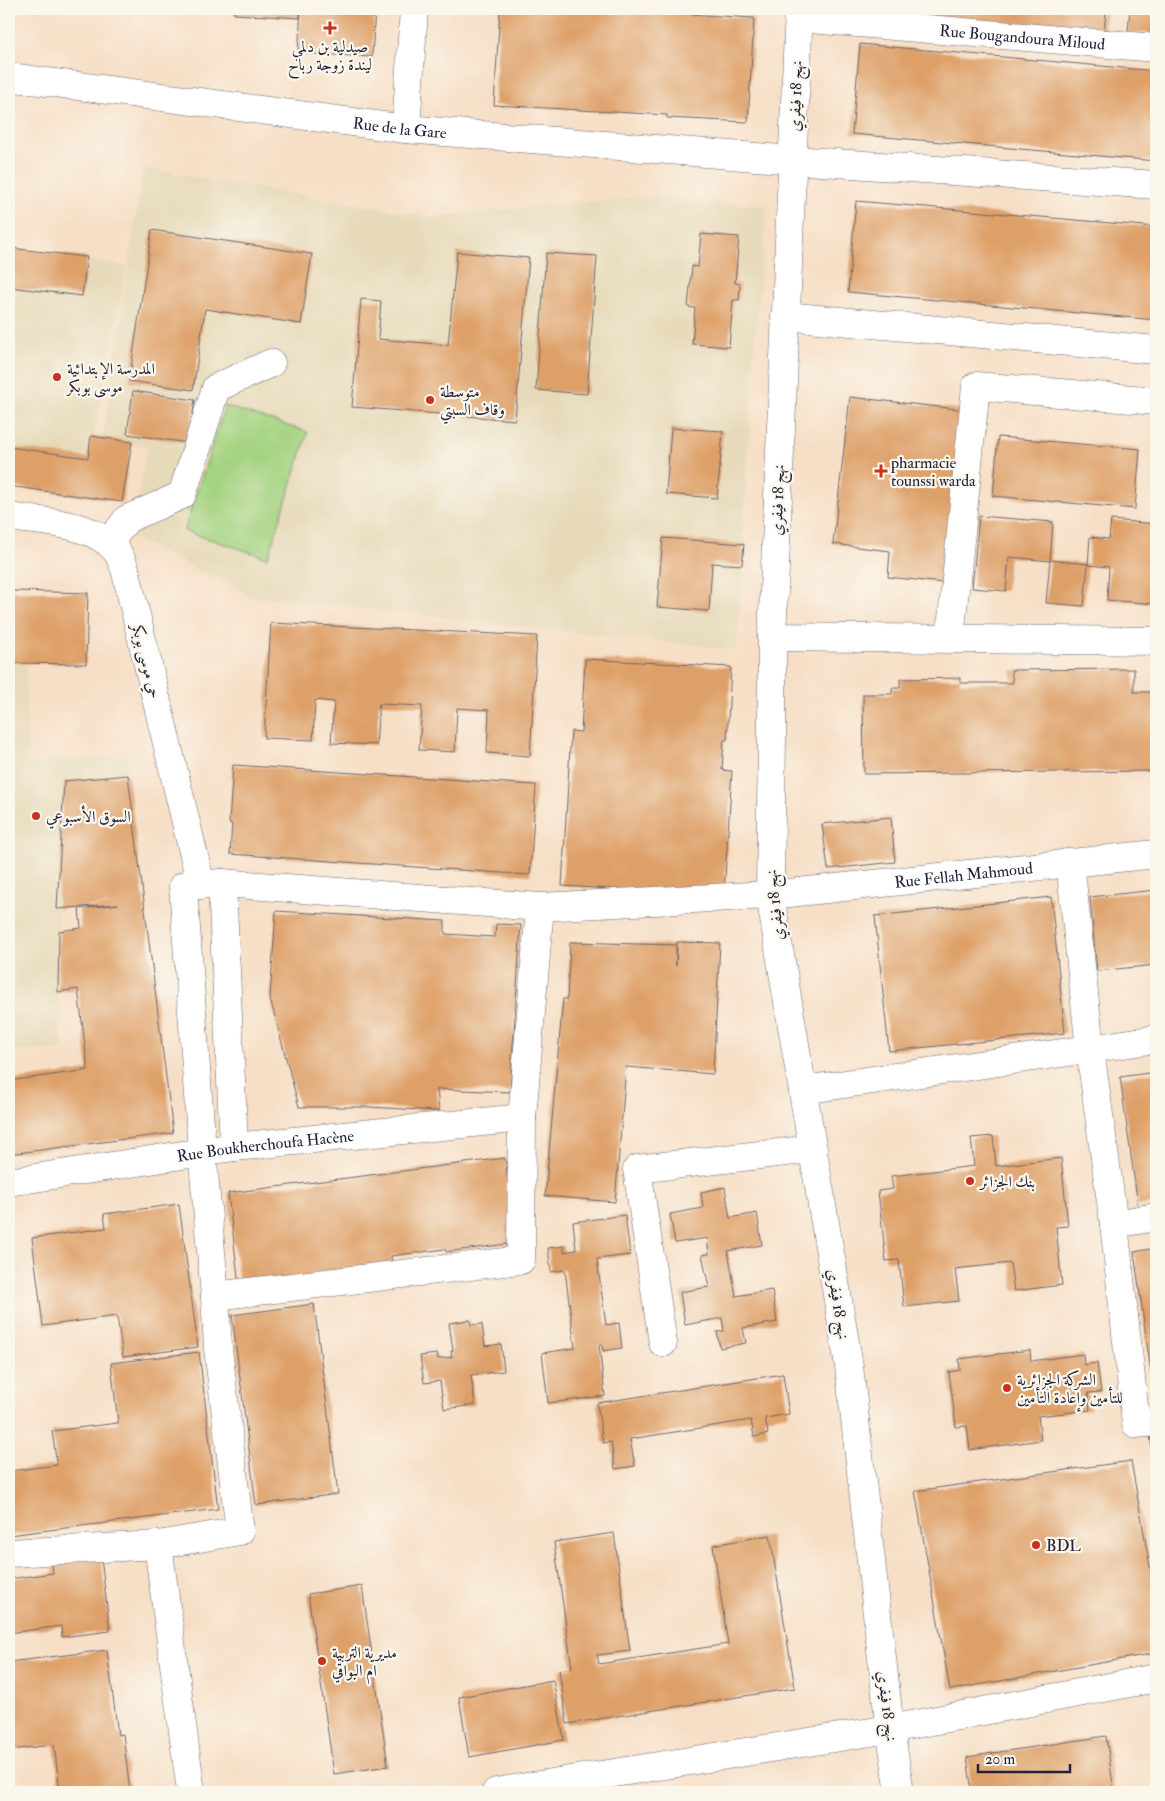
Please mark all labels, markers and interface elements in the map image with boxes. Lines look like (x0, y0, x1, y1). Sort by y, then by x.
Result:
street label: Rue Bougandoura Miloud (938, 21, 1106, 55)
marker: صيدلية بن دلمي ليندة زوجة رباح (324, 22, 336, 34)
place label: صيدلية بن دلمي ليندة زوجة رباح (288, 37, 372, 79)
street label: نهج 18 فيفري (785, 60, 811, 132)
street label: Rue de la Gare (351, 113, 448, 143)
place label: المدرسة الإبتدائية موسى بوبكر (65, 359, 155, 398)
marker: المدرسة الإبتدائية موسى بوبكر (51, 371, 63, 383)
place label: متوسطة وقاف السبتي (440, 382, 505, 425)
marker: متوسطة وقاف السبتي (424, 394, 436, 406)
place label: pharmacie tounssi warda (890, 453, 976, 491)
street label: نهج 18 فيفري (767, 464, 793, 536)
marker: pharmacie tounssi warda (875, 465, 887, 477)
street label: حي موسى بوبكر (125, 620, 165, 701)
place label: السوق الأسبوعي (46, 805, 131, 829)
marker: السوق الأسبوعي (30, 810, 42, 822)
street label: Rue Fellah Mahmoud (893, 858, 1034, 893)
street label: نهج 18 فيفري (761, 868, 793, 941)
street label: Rue Boukherchoufa Hacène (175, 1126, 355, 1167)
place label: بنك الجزائر (978, 1172, 1035, 1192)
marker: بنك الجزائر (964, 1175, 976, 1187)
street label: نهج 18 فيفري (819, 1267, 853, 1341)
place label: الشركة الجزائرية للتأمين وإعادة التأمين (1017, 1370, 1123, 1412)
marker: الشركة الجزائرية للتأمين وإعادة التأمين (1001, 1382, 1013, 1394)
place label: BDL (1046, 1536, 1081, 1556)
marker: BDL (1030, 1539, 1042, 1551)
place label: مديرية التربية ام البواقي (332, 1643, 397, 1685)
marker: مديرية التربية ام البواقي (316, 1655, 328, 1667)
street label: نهج 18 فيفري (869, 1670, 901, 1743)
scale bar (978, 1741, 1070, 1773)
text: 20 m (985, 1750, 1015, 1769)

